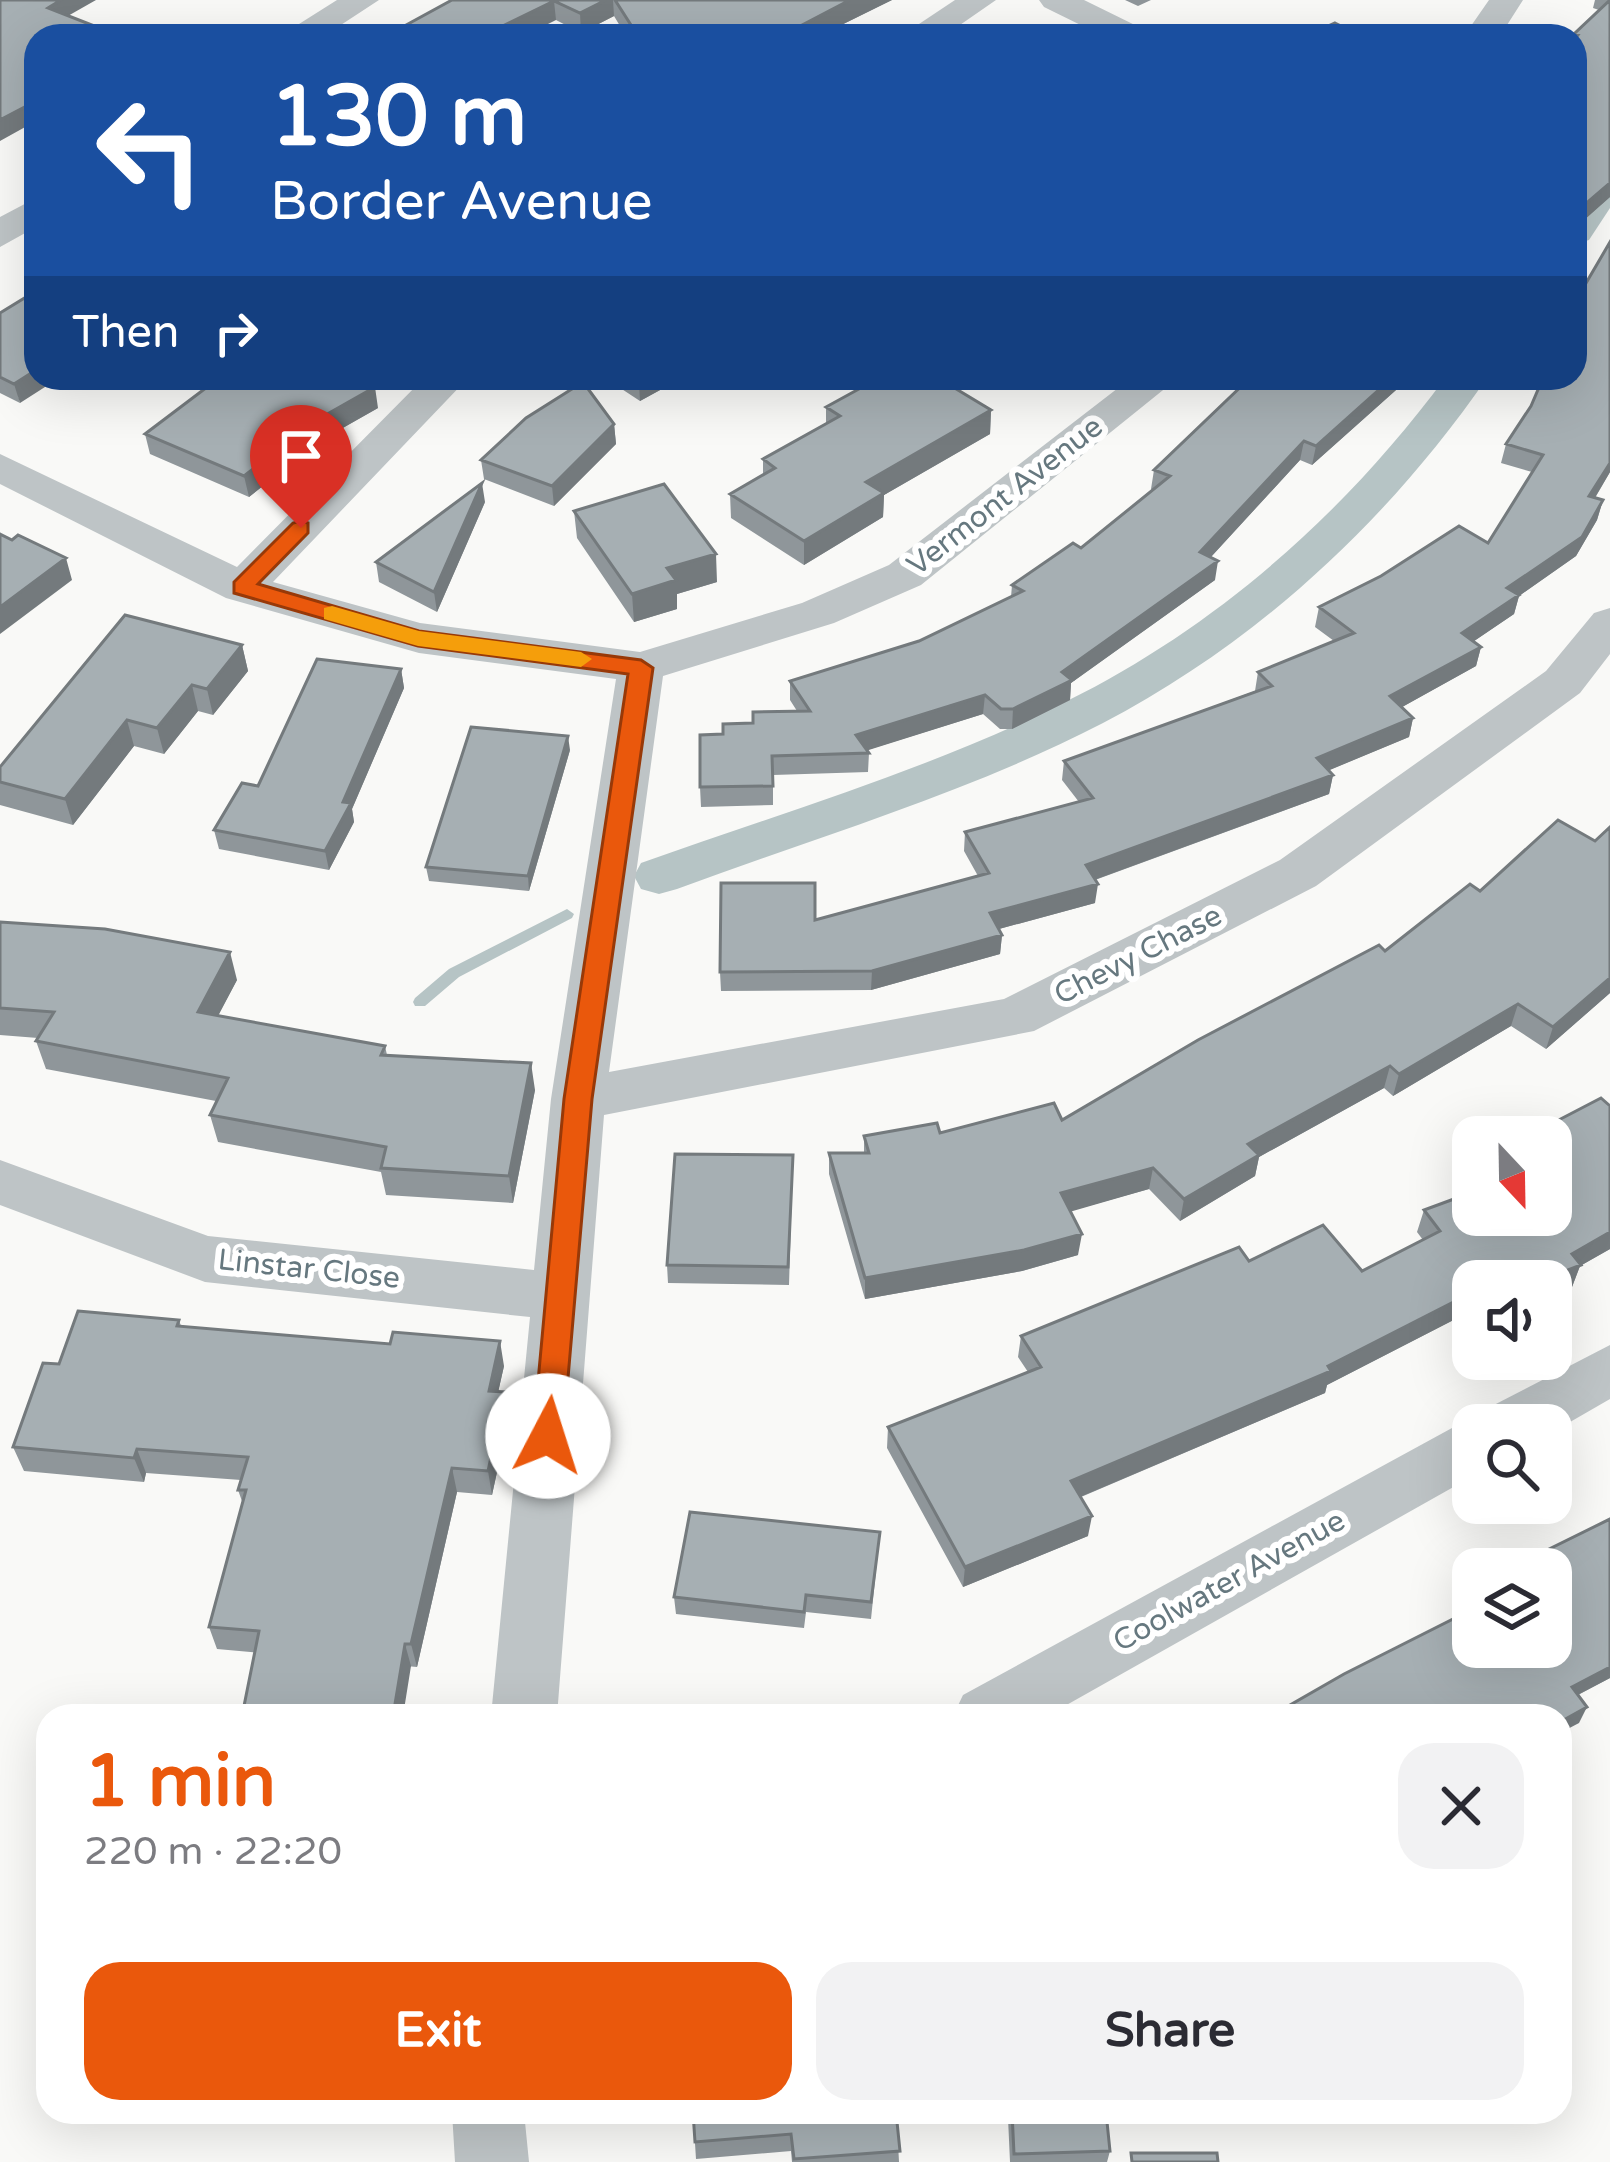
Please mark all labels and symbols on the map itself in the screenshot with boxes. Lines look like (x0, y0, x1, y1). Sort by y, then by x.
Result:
pin (250, 405, 352, 528)
street label: Vermont Avenue (900, 408, 1110, 584)
street label: Chevy Chase (1048, 897, 1228, 1013)
north arrow (1452, 1116, 1572, 1236)
street label: Linstar Close (216, 1241, 402, 1297)
position arrow (485, 1373, 611, 1499)
street label: Coolwater Avenue (1107, 1502, 1351, 1660)

